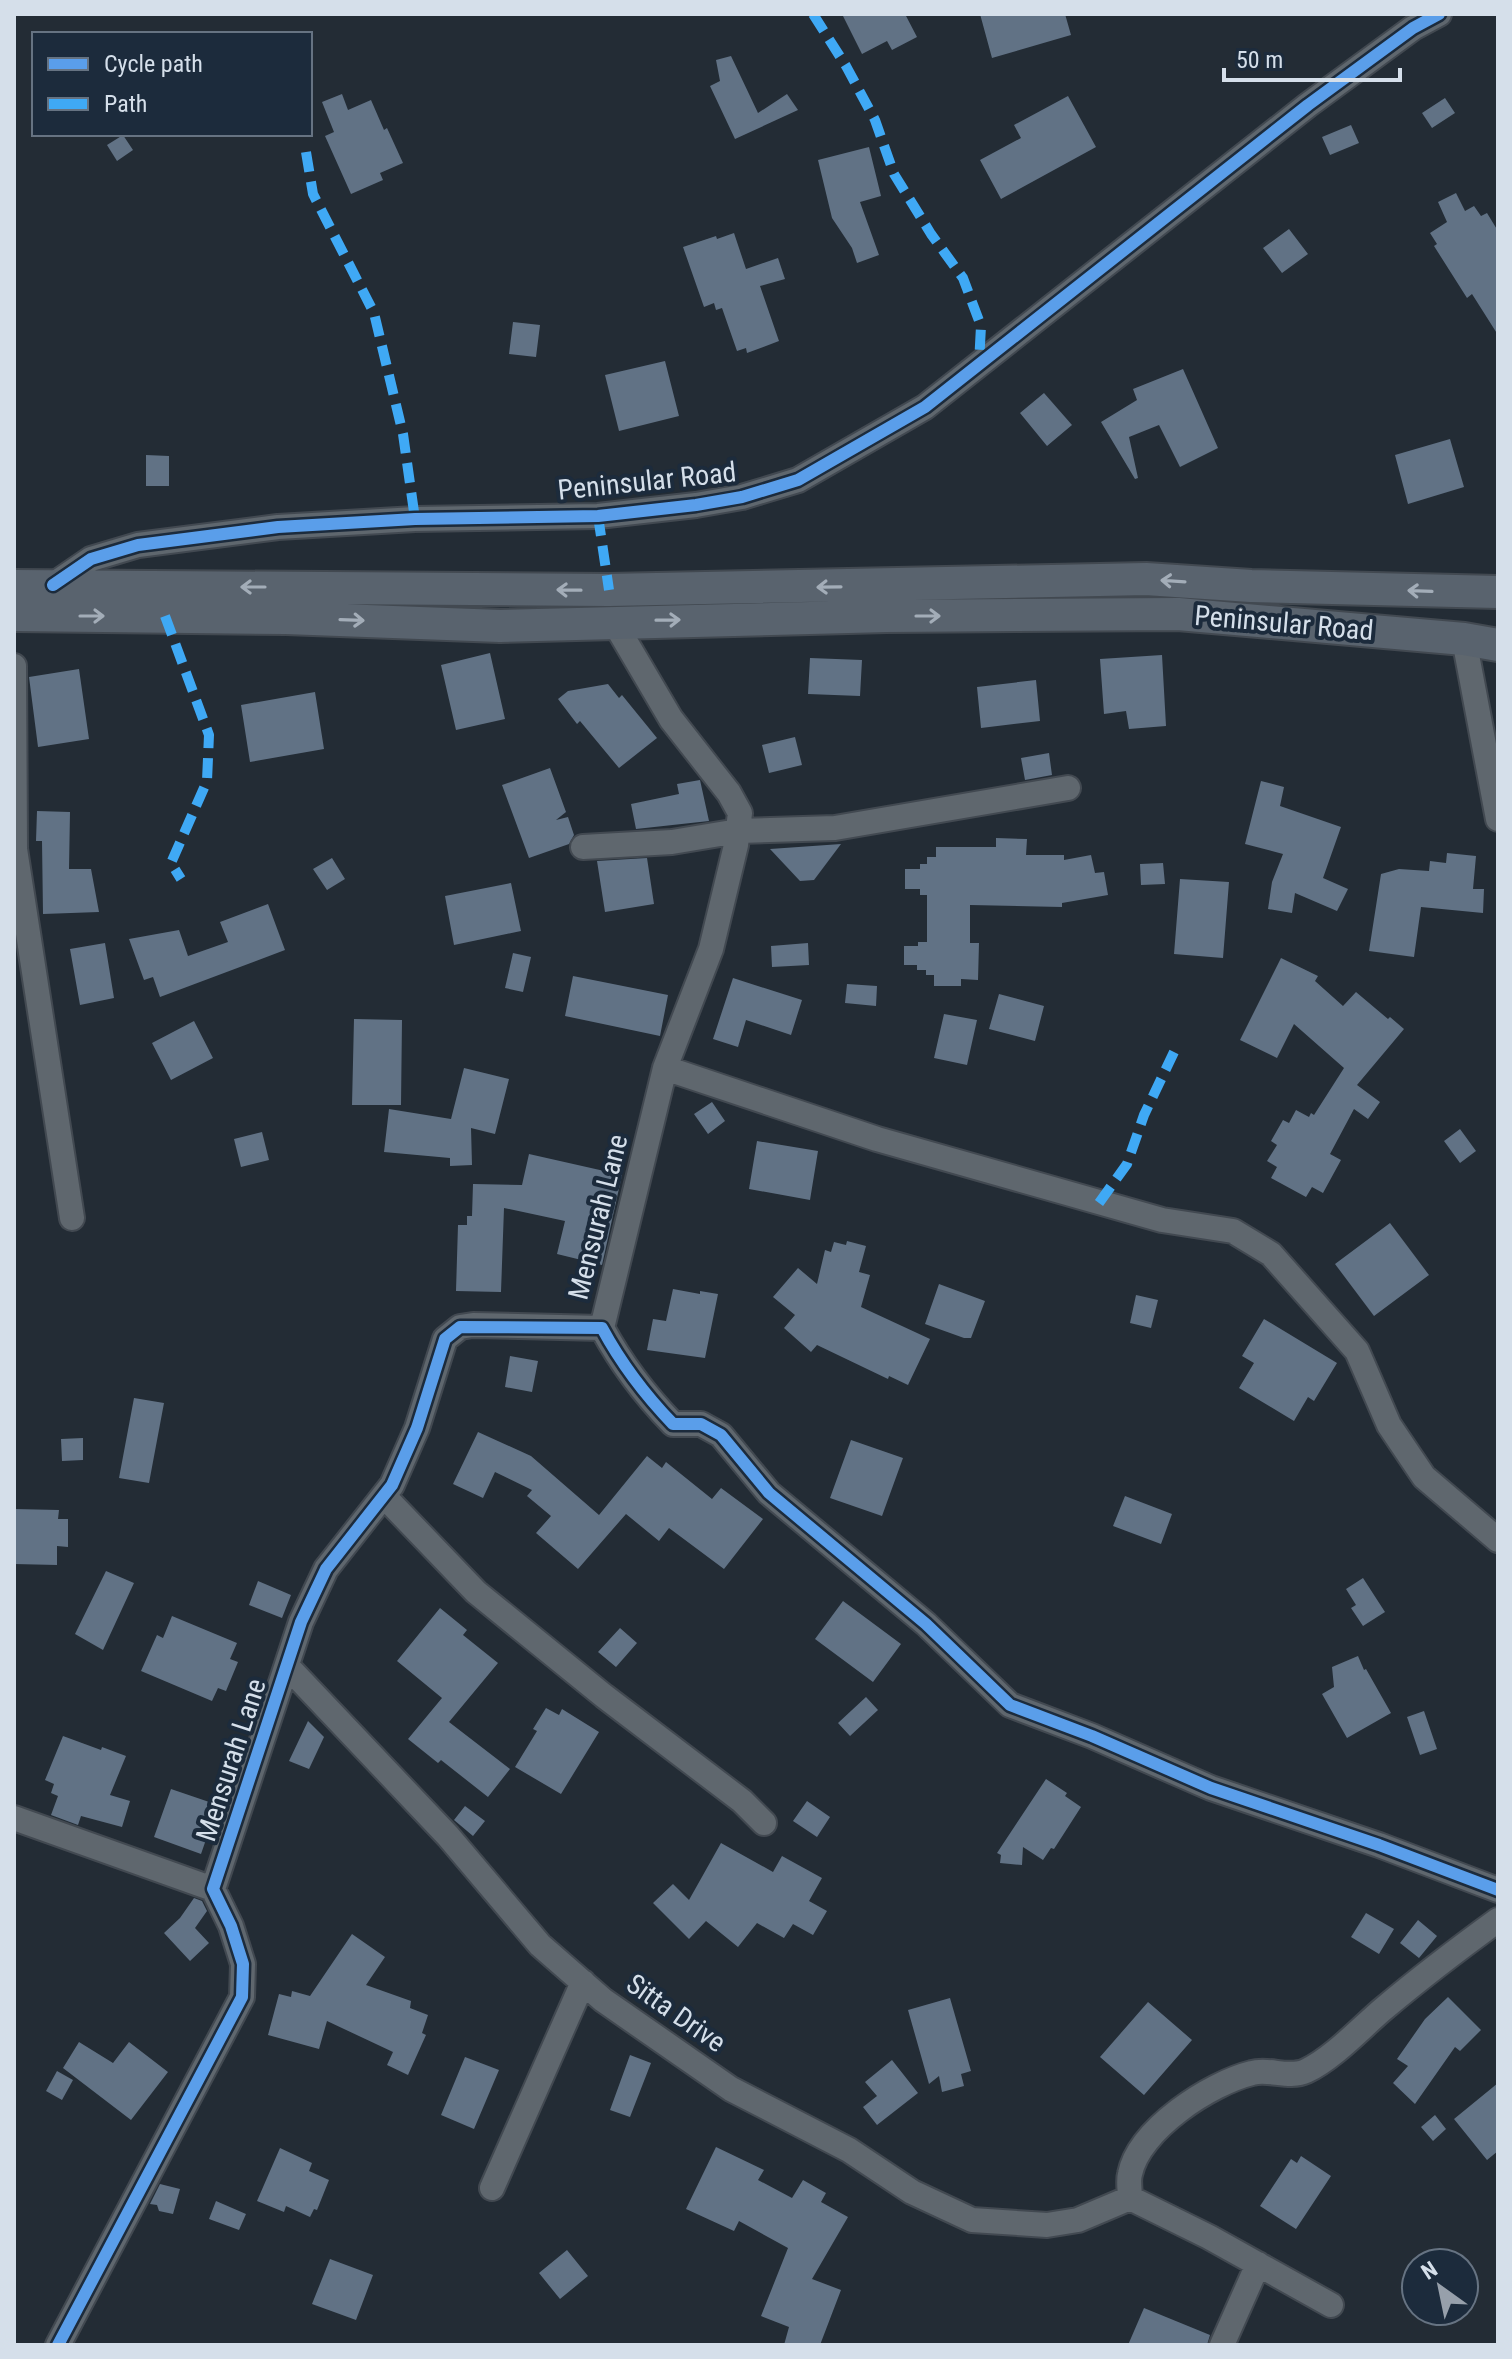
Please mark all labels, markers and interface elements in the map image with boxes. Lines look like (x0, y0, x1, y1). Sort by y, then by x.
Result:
legend (32, 32, 312, 136)
scale bar (1224, 32, 1400, 82)
text: 50 m (1236, 46, 1283, 74)
text: Cycle path (104, 50, 203, 78)
text: Path (104, 90, 147, 118)
street label: Peninsular Road (556, 455, 738, 507)
one-way arrow (1160, 573, 1187, 588)
one-way arrow (240, 579, 267, 595)
one-way arrow (816, 579, 843, 594)
one-way arrow (556, 582, 583, 597)
one-way arrow (1407, 584, 1434, 599)
street label: Peninsular Road (1193, 599, 1375, 647)
one-way arrow (78, 608, 105, 624)
one-way arrow (914, 608, 941, 624)
one-way arrow (338, 612, 365, 627)
one-way arrow (654, 613, 681, 628)
street label: Mensurah Lane (562, 1131, 634, 1303)
street label: Mensurah Lane (189, 1675, 273, 1845)
street label: Sitta Drive (620, 1967, 732, 2059)
north arrow (1400, 2247, 1480, 2327)
text: N (1417, 2256, 1442, 2285)

